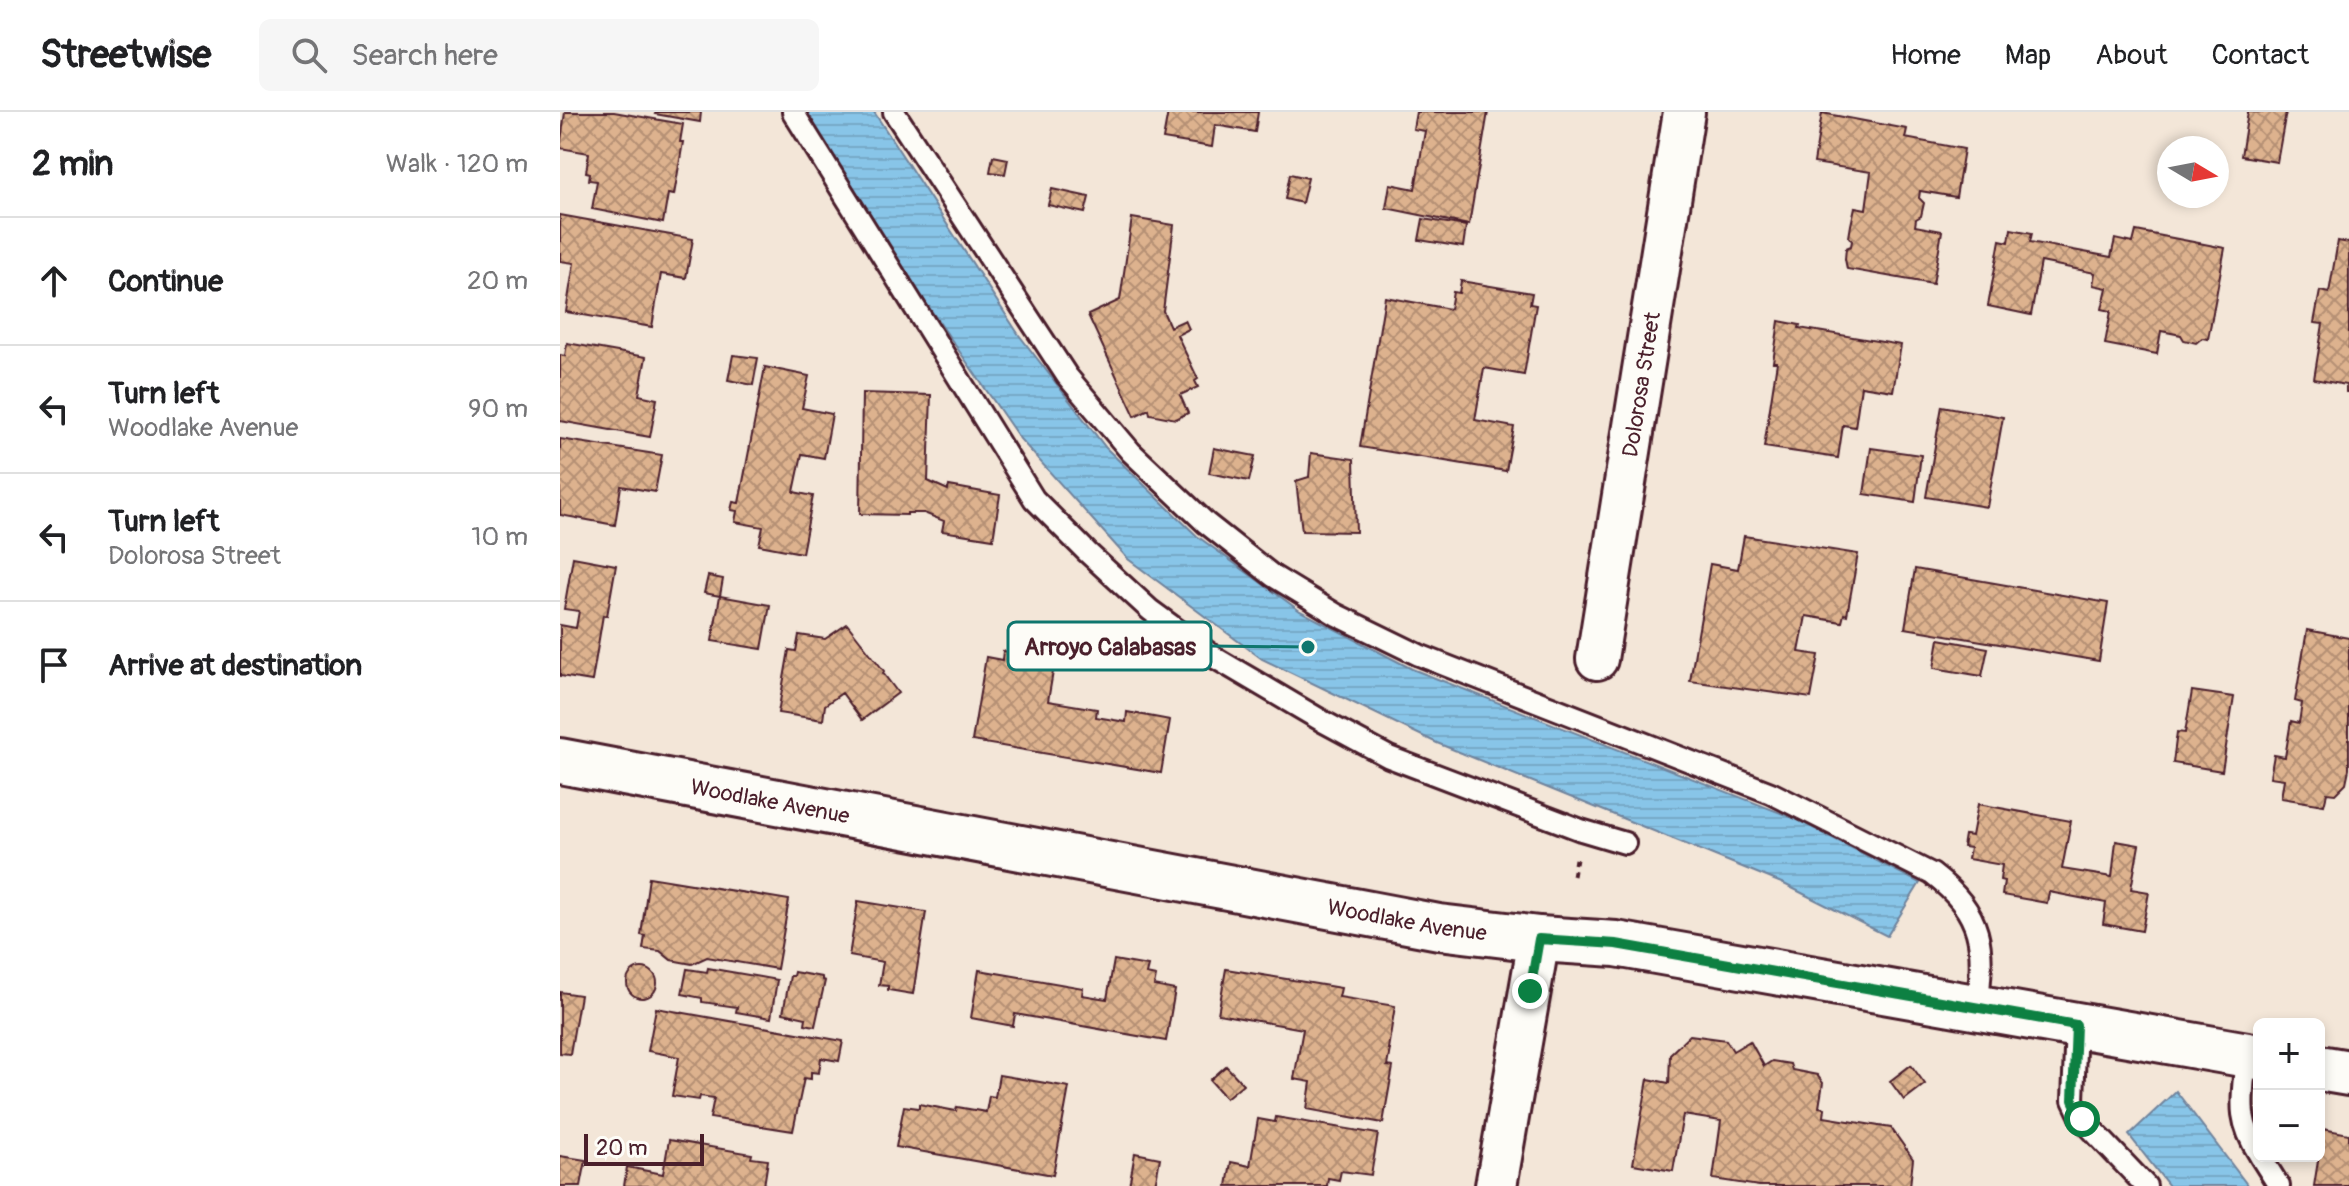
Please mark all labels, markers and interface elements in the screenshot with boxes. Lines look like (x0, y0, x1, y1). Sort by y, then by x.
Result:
search box (259, 19, 819, 91)
text: Streetwise (40, 31, 211, 79)
icon: search (287, 33, 331, 77)
text: Search here (351, 37, 498, 74)
text: Home (1890, 38, 1961, 73)
text: Map (2005, 38, 2051, 73)
text: About (2095, 38, 2168, 73)
text: Contact (2212, 38, 2309, 73)
north arrow (2157, 136, 2229, 208)
text: 2 min (32, 143, 114, 186)
text: Walk · 120 m (386, 148, 528, 180)
icon: ahead (32, 259, 76, 303)
text: Continue (108, 263, 223, 300)
text: 20 m (467, 265, 528, 297)
street label: Dolorosa Street (1616, 310, 1667, 459)
text: Turn left (108, 375, 219, 412)
icon: left (32, 387, 76, 431)
text: 90 m (468, 393, 528, 425)
text: Woodlake Avenue (108, 412, 298, 444)
text: Turn left (108, 503, 219, 540)
icon: left (32, 515, 76, 559)
text: 10 m (471, 521, 528, 553)
text: Dolorosa Street (108, 540, 281, 572)
callout: Arroyo Calabasas (1008, 622, 1211, 670)
text: Arroyo Calabasas (1024, 633, 1196, 662)
icon: arrive (32, 643, 76, 687)
text: Arrive at destination (108, 647, 362, 684)
street label: Woodlake Avenue (688, 773, 852, 830)
street label: Woodlake Avenue (1325, 893, 1488, 948)
route end (1512, 973, 1548, 1009)
map controls (2253, 1018, 2325, 1162)
button: + (2253, 1018, 2325, 1090)
button: − (2253, 1090, 2325, 1162)
route start (2064, 1101, 2100, 1137)
scale bar (584, 1130, 704, 1166)
text: 20 m (596, 1134, 648, 1162)

